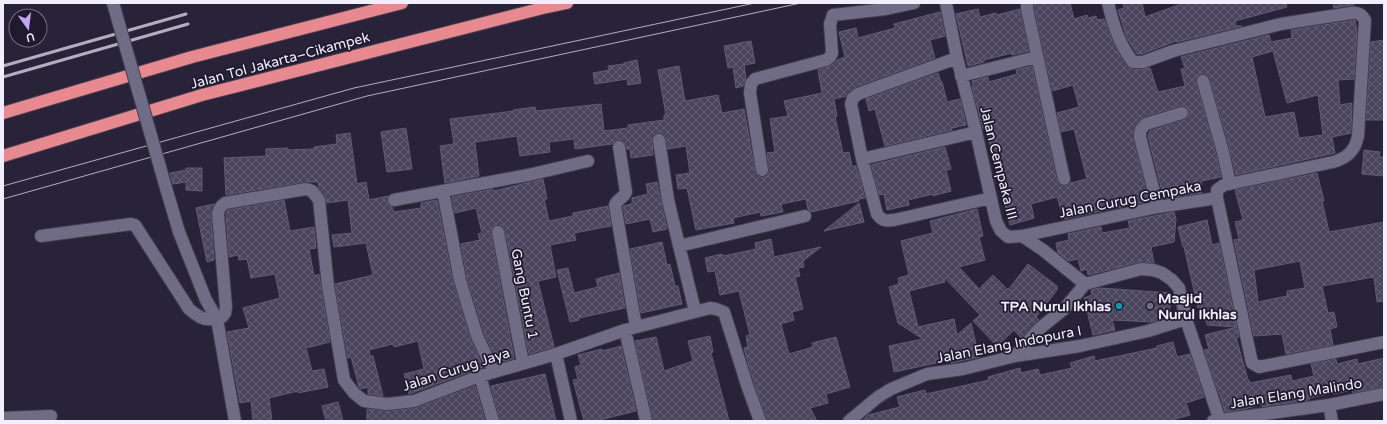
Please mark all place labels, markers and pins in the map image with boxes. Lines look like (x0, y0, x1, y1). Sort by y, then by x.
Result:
place label: Masjid Nurul Ikhlas (1158, 290, 1237, 323)
place label: TPA Nurul Ikhlas (1000, 298, 1111, 315)
marker: TPA Nurul Ikhlas (1114, 301, 1124, 311)
marker: Masjid Nurul Ikhlas (1145, 301, 1155, 311)

